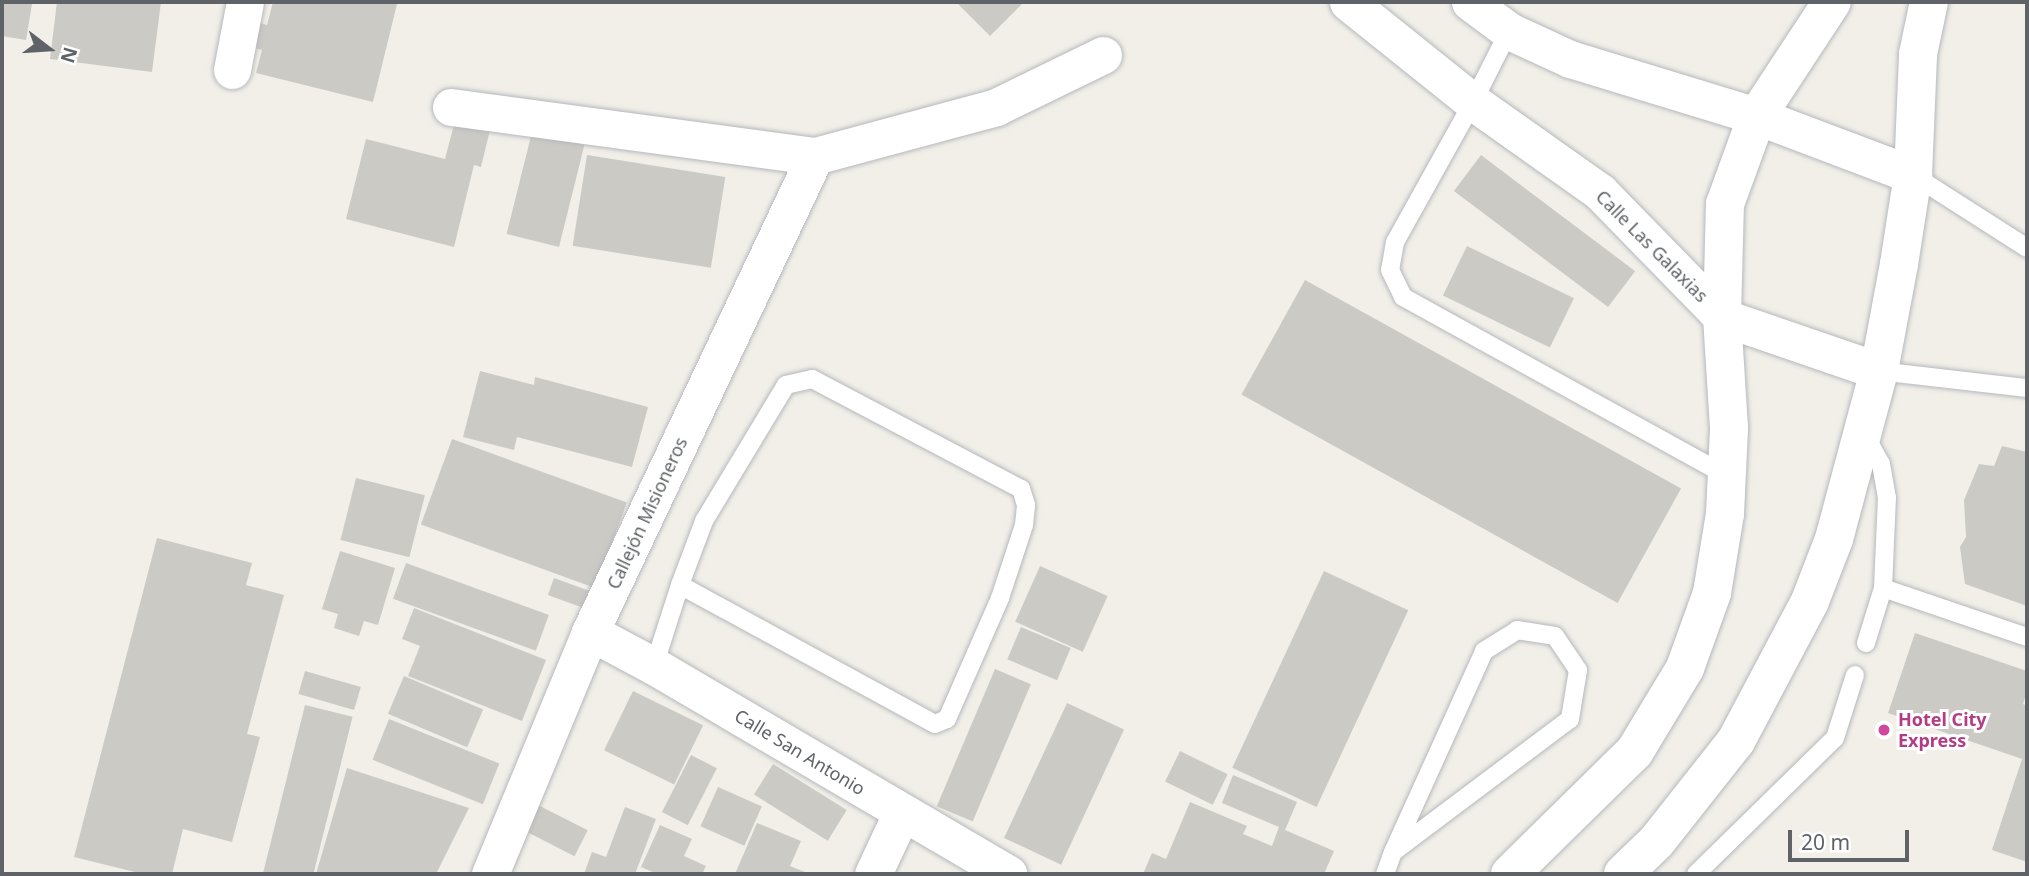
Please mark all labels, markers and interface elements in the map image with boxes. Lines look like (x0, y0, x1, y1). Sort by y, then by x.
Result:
north arrow (14, 14, 84, 84)
text: N (54, 44, 84, 66)
street label: Calle Las Galaxias (1592, 186, 1712, 306)
street label: Callejón Misioneros (602, 434, 692, 592)
street label: Calle San Antonio (731, 705, 869, 799)
place label: Hotel City Express (1898, 709, 1987, 752)
marker: Hotel City Express (1876, 722, 1892, 738)
scale bar (1791, 816, 1912, 860)
text: 20 m (1801, 828, 1850, 856)

